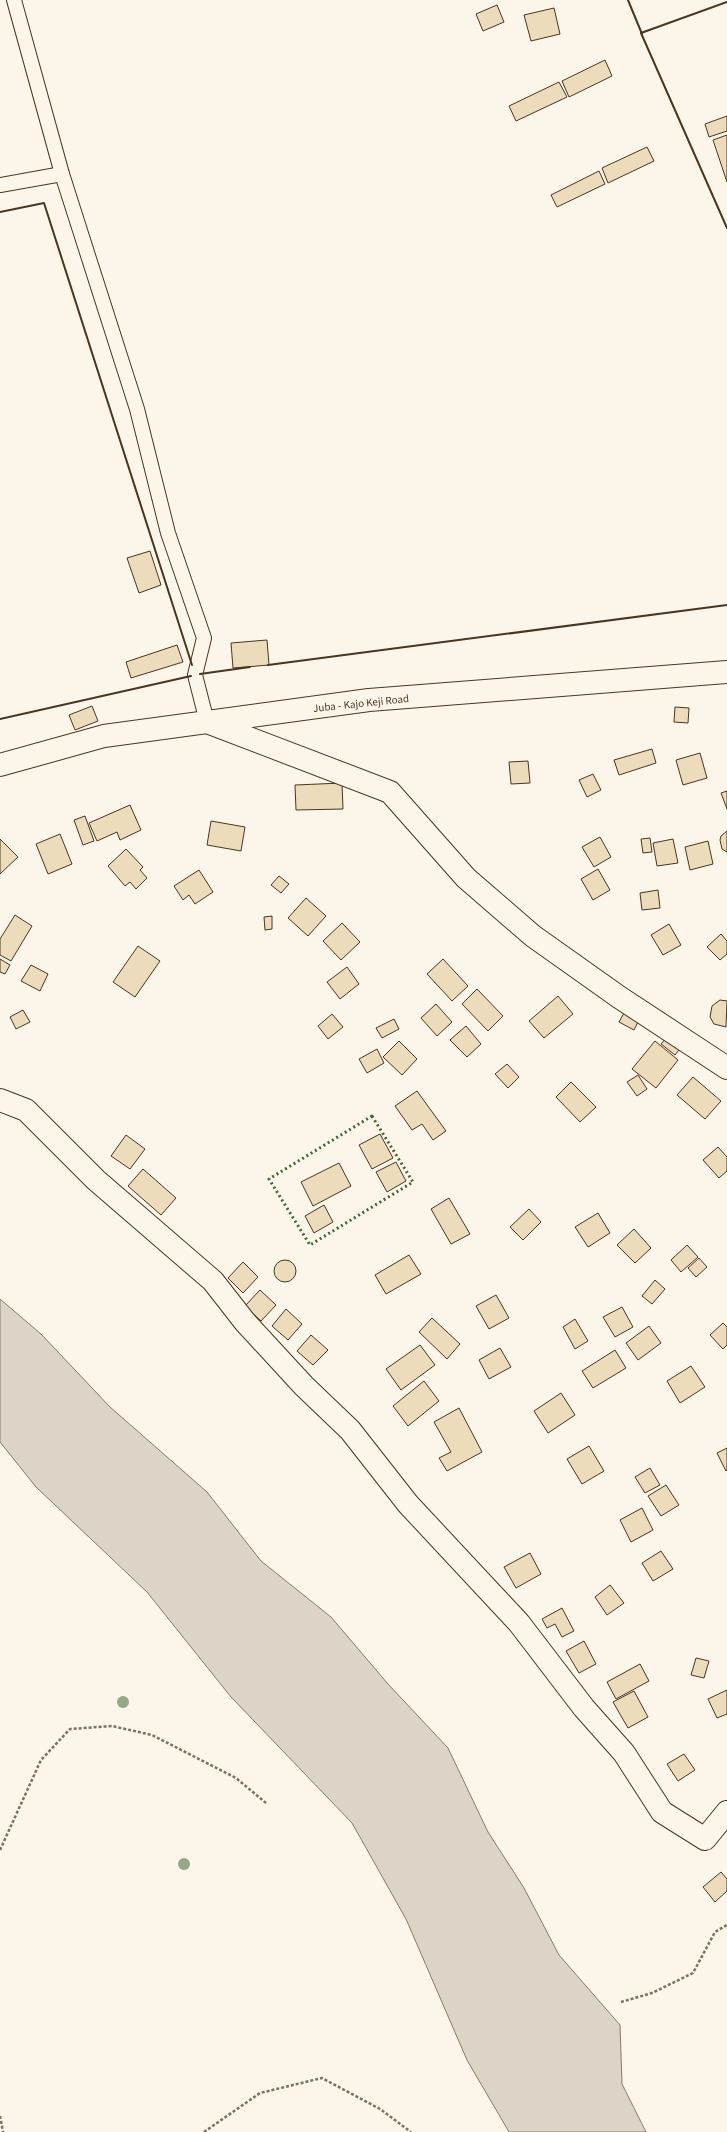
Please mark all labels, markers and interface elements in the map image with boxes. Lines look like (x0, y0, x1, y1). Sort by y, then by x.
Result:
street label: Juba - Kajo Keji Road (312, 691, 410, 716)

